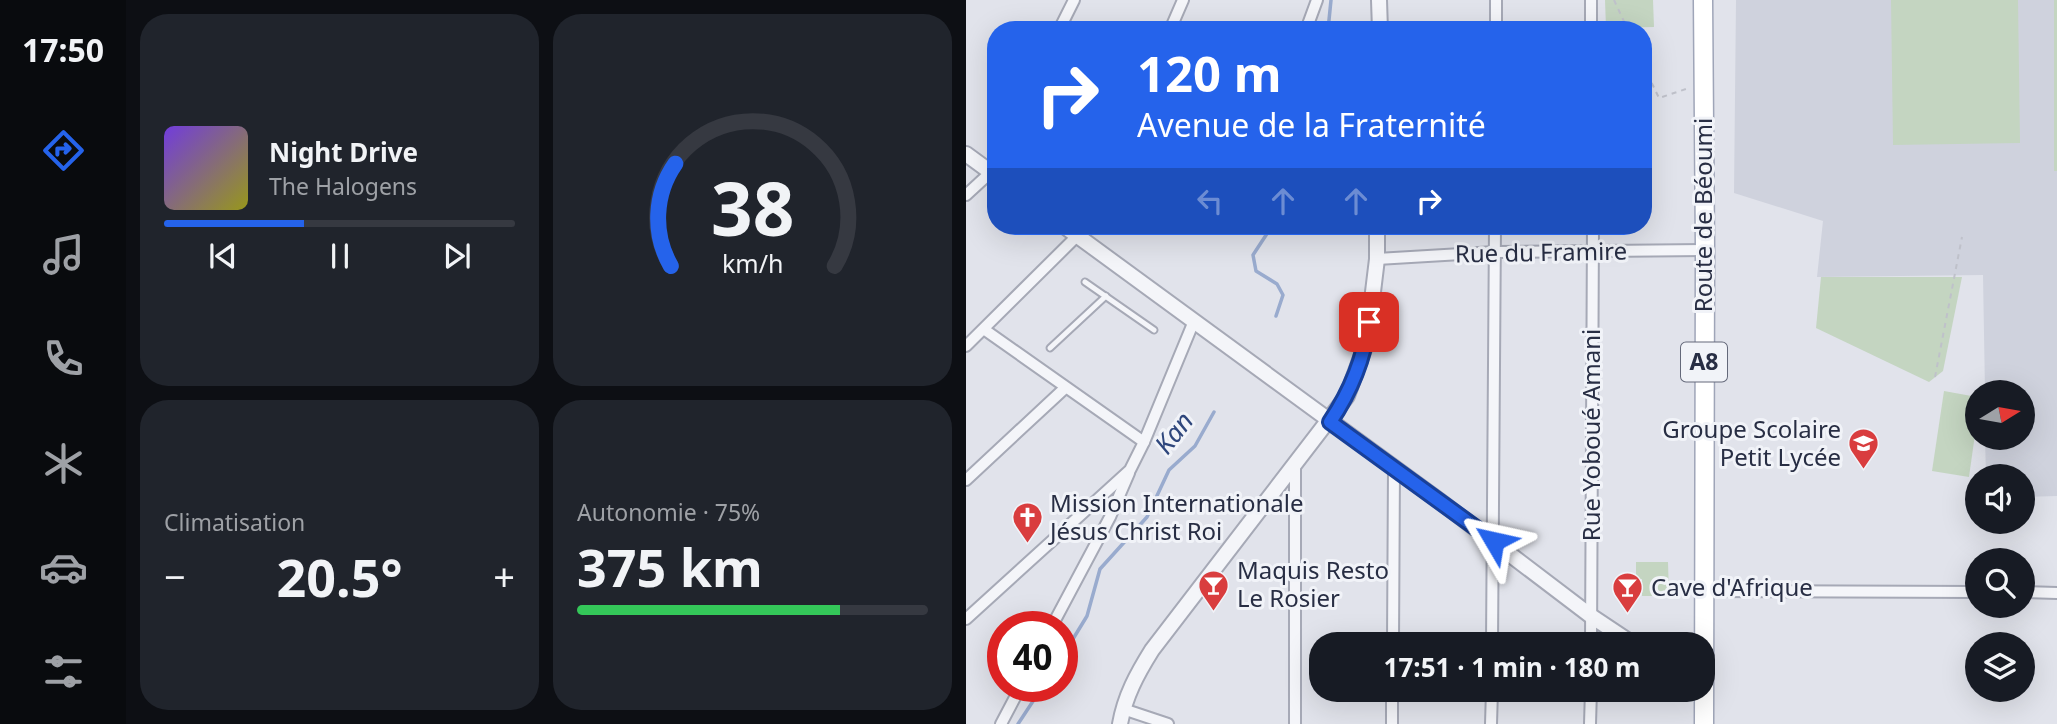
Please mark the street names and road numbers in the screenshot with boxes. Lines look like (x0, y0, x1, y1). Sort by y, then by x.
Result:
street label: Route de Béoumi (1686, 118, 1719, 312)
street label: Rue du Framire (1455, 233, 1627, 270)
street label: Rue Yoboué Amani (1574, 329, 1607, 541)
road number: A8 (1681, 342, 1727, 382)

